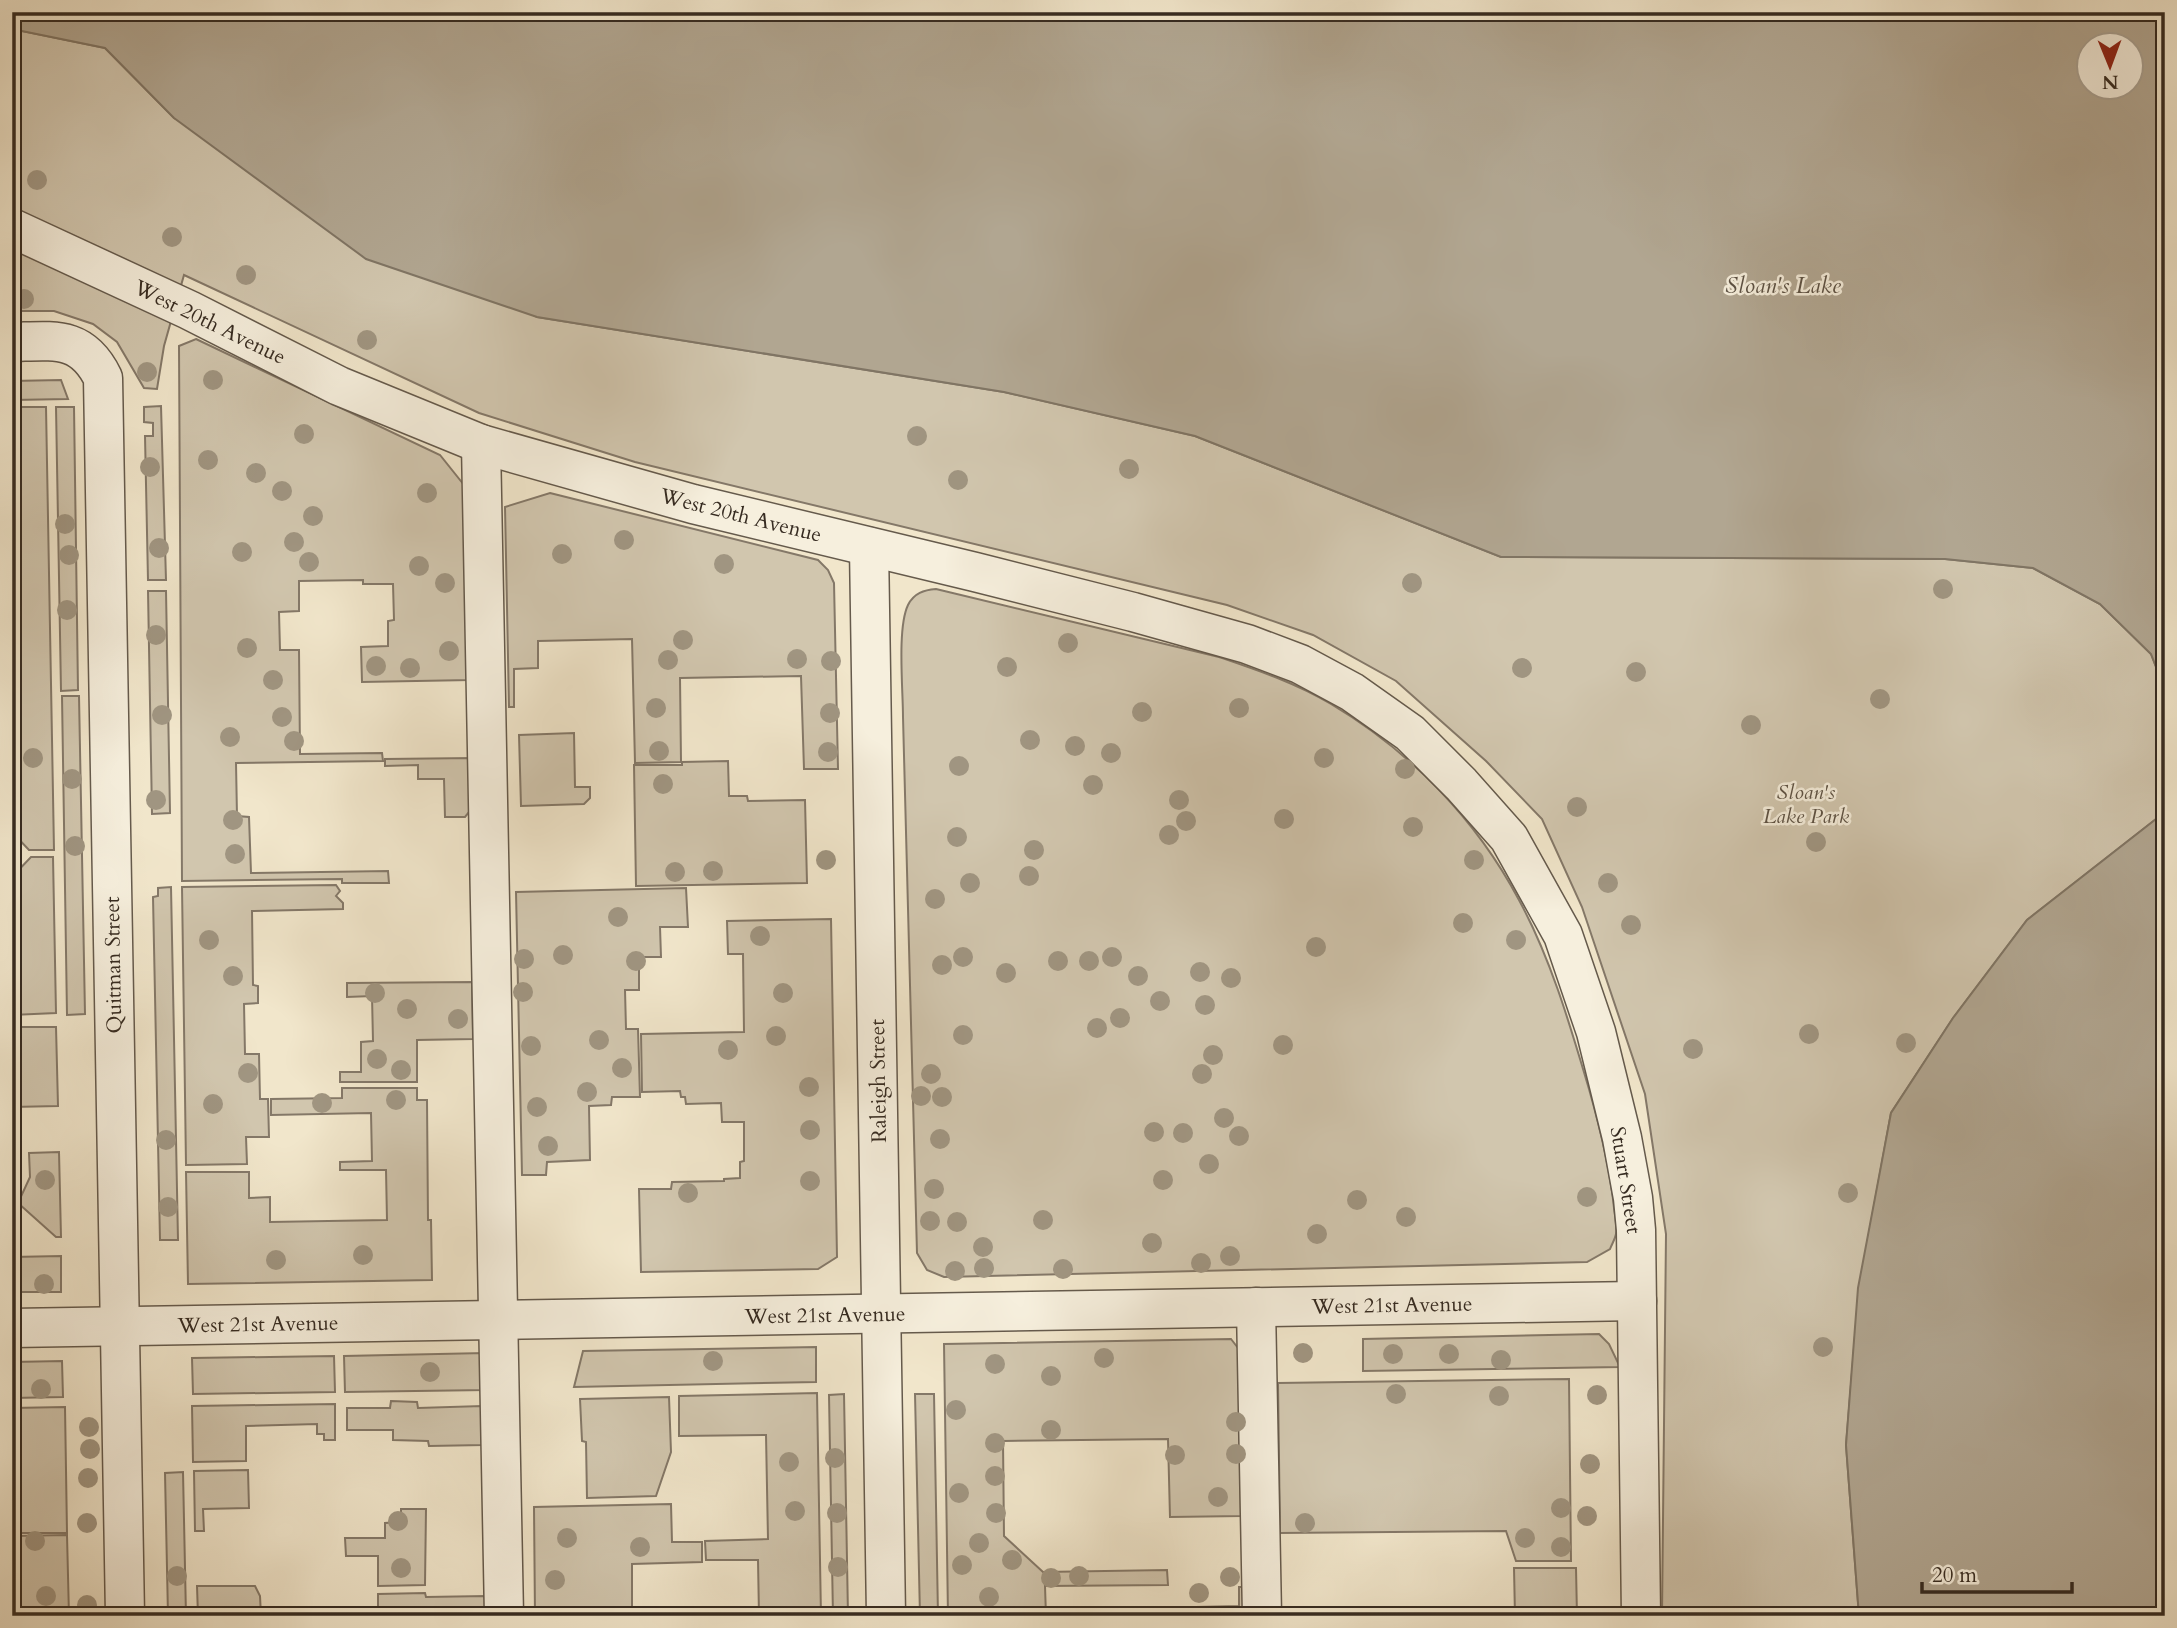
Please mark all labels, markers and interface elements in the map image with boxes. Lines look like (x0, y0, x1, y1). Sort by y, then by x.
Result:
north arrow (2076, 32, 2146, 102)
text: N (2101, 69, 2119, 95)
water label: Sloan's Lake (1725, 270, 1841, 301)
street label: West 20th Avenue (128, 273, 290, 372)
street label: West 20th Avenue (656, 481, 825, 550)
park label: Sloan's Lake Park (1763, 778, 1850, 831)
street label: Quitman Street (98, 896, 129, 1034)
street label: Raleigh Street (863, 1018, 894, 1143)
street label: Stuart Street (1603, 1124, 1648, 1236)
street label: West 21st Avenue (1310, 1290, 1473, 1321)
street label: West 21st Avenue (743, 1300, 906, 1331)
street label: West 21st Avenue (176, 1309, 339, 1340)
scale bar (1922, 1551, 2072, 1595)
text: 20 m (1932, 1561, 1977, 1590)

